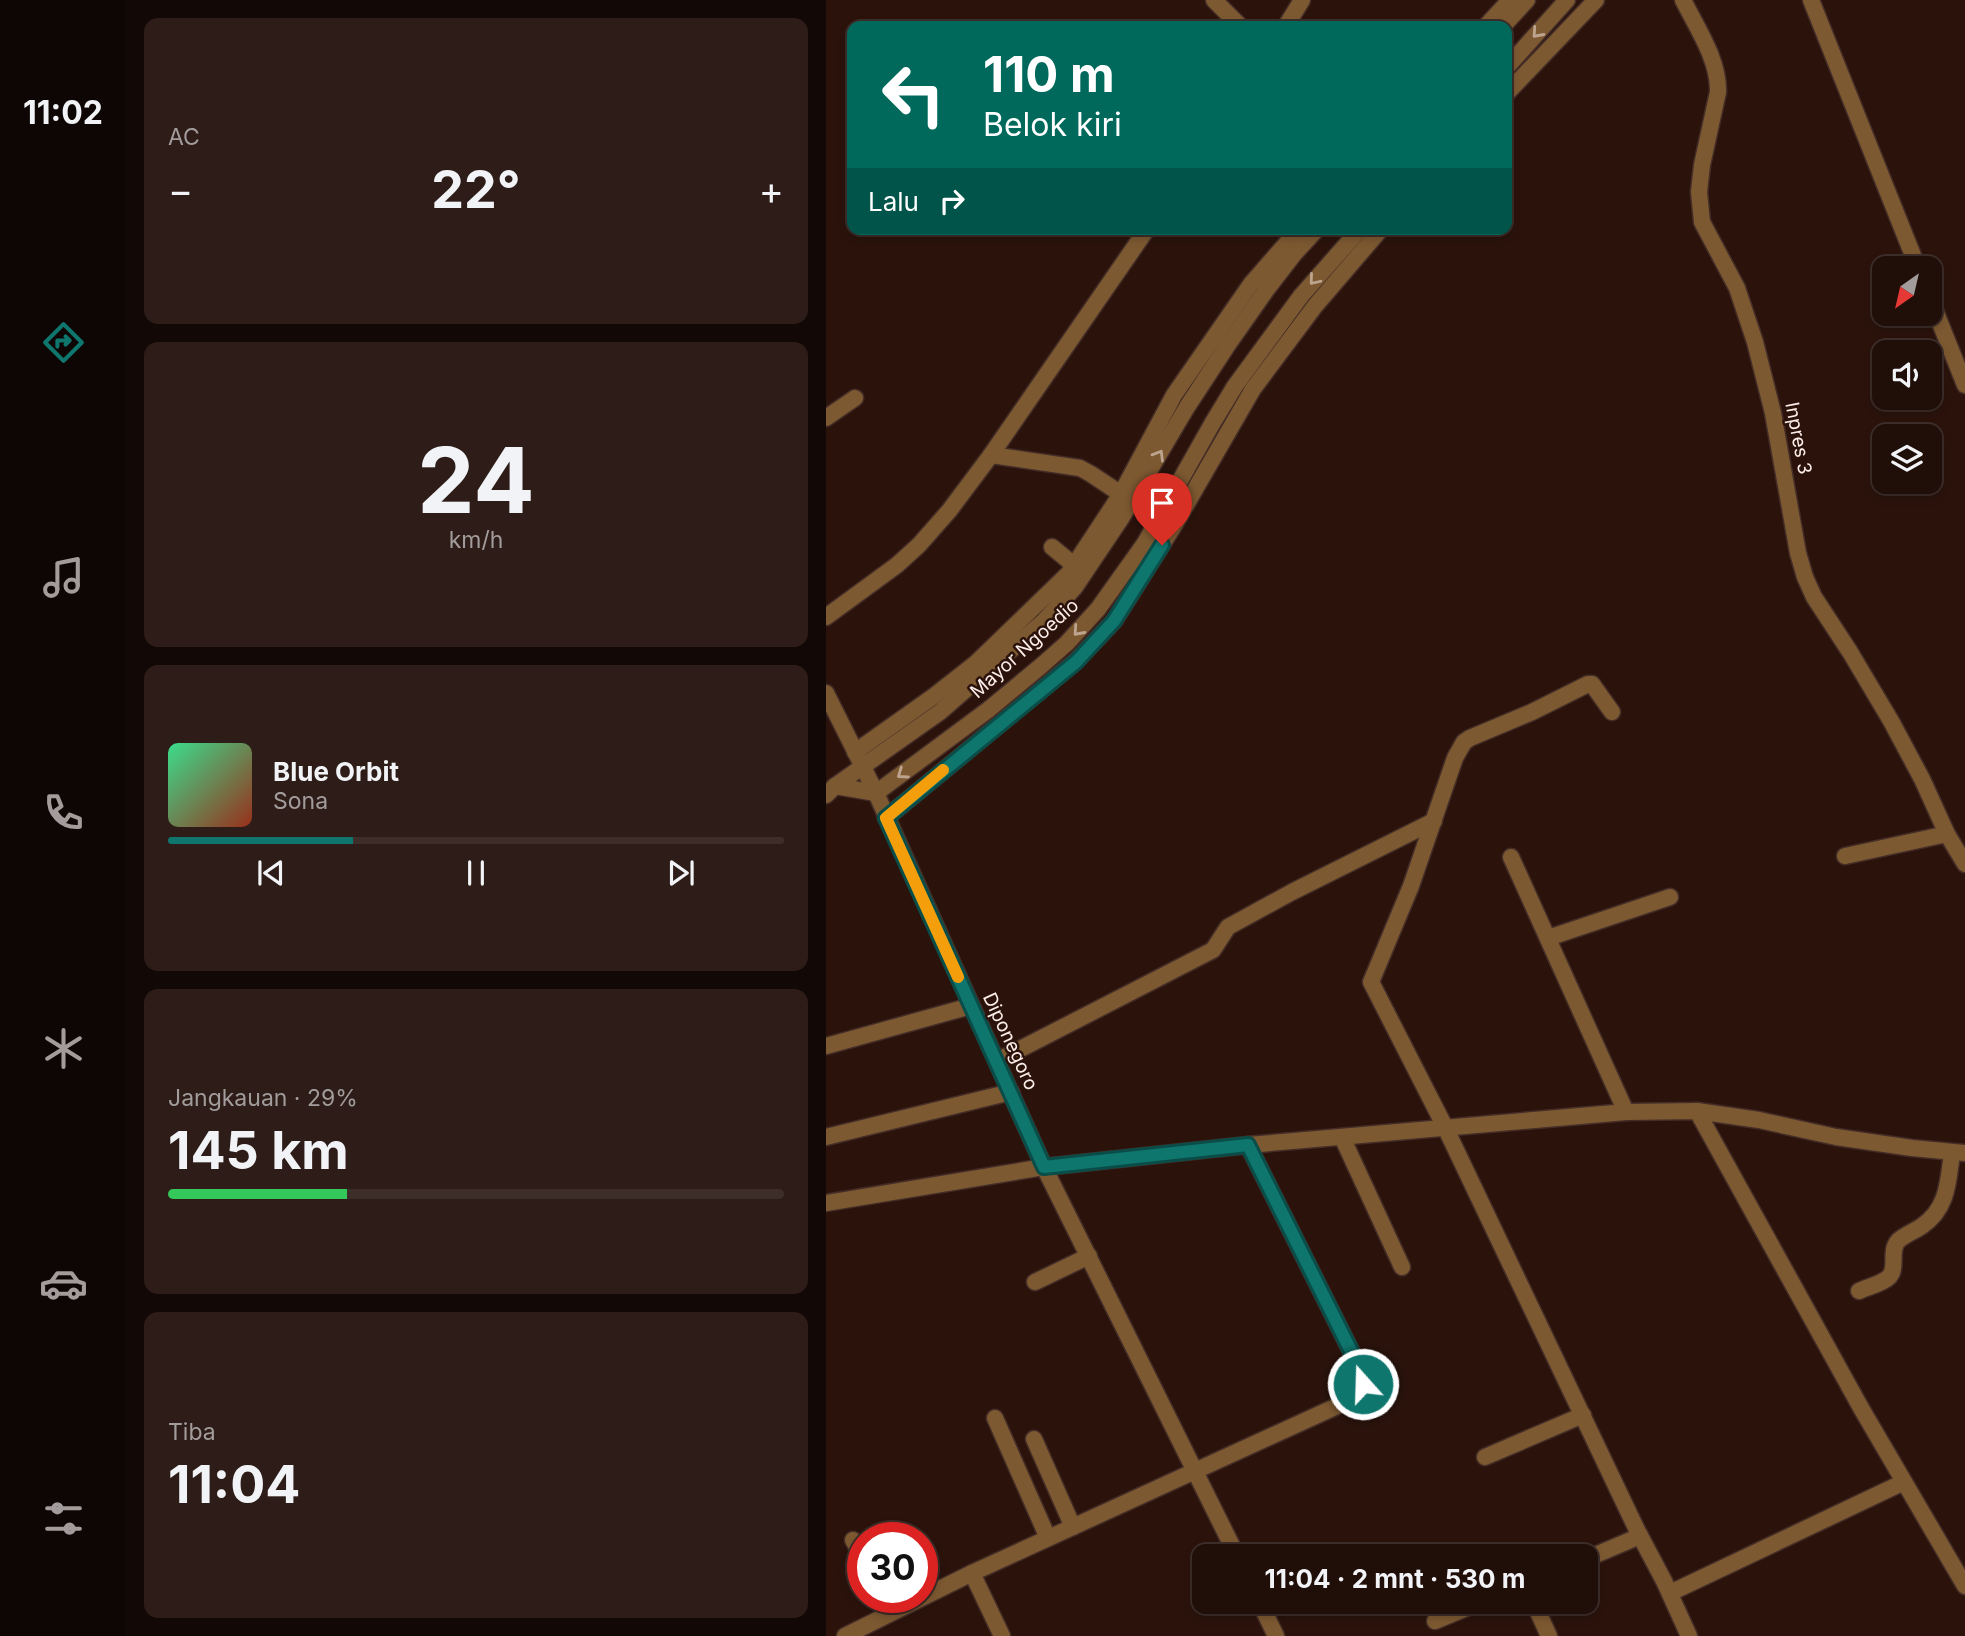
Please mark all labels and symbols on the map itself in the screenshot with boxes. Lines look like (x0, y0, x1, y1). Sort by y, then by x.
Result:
one-way arrow (1533, 25, 1545, 38)
north arrow (1872, 256, 1942, 326)
one-way arrow (1310, 272, 1322, 285)
street label: Inpres 3 (1780, 400, 1817, 476)
one-way arrow (1151, 449, 1164, 462)
pin (1132, 473, 1192, 545)
street label: Mayor Ngoedio (965, 594, 1083, 703)
one-way arrow (1074, 623, 1087, 636)
one-way arrow (897, 766, 910, 778)
street label: Diponegoro (978, 989, 1043, 1094)
position arrow (1326, 1347, 1400, 1421)
speed limit sign: 30 (847, 1522, 938, 1613)

